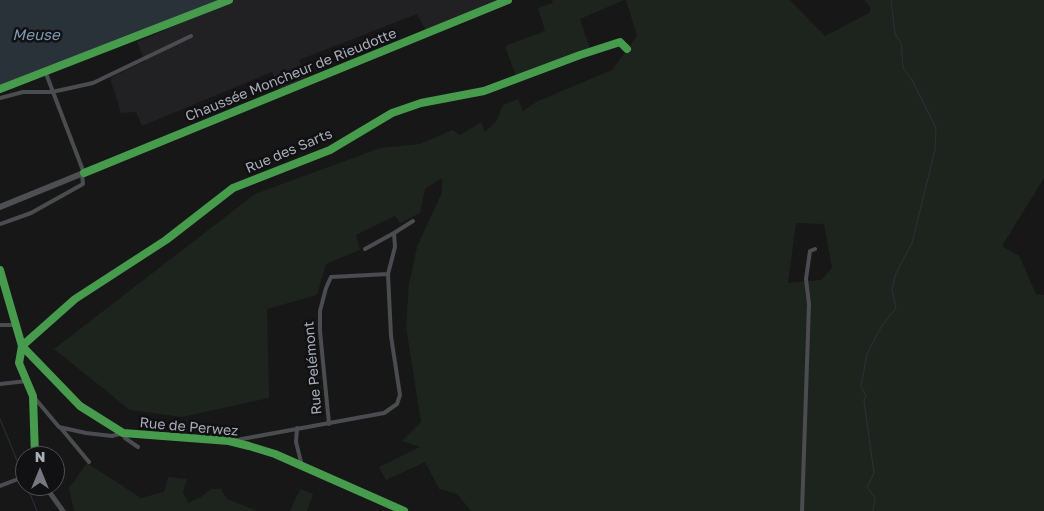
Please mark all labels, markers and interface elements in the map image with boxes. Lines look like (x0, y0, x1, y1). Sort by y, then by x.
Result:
street label: Chaussée Moncheur de Rieudotte (183, 25, 399, 125)
water label: Meuse (12, 26, 60, 44)
street label: Rue des Sarts (243, 125, 335, 177)
street label: Rue Pelémont (301, 321, 325, 415)
street label: Rue de Perwez (139, 414, 239, 440)
north arrow (15, 446, 65, 496)
text: N (35, 448, 45, 465)

